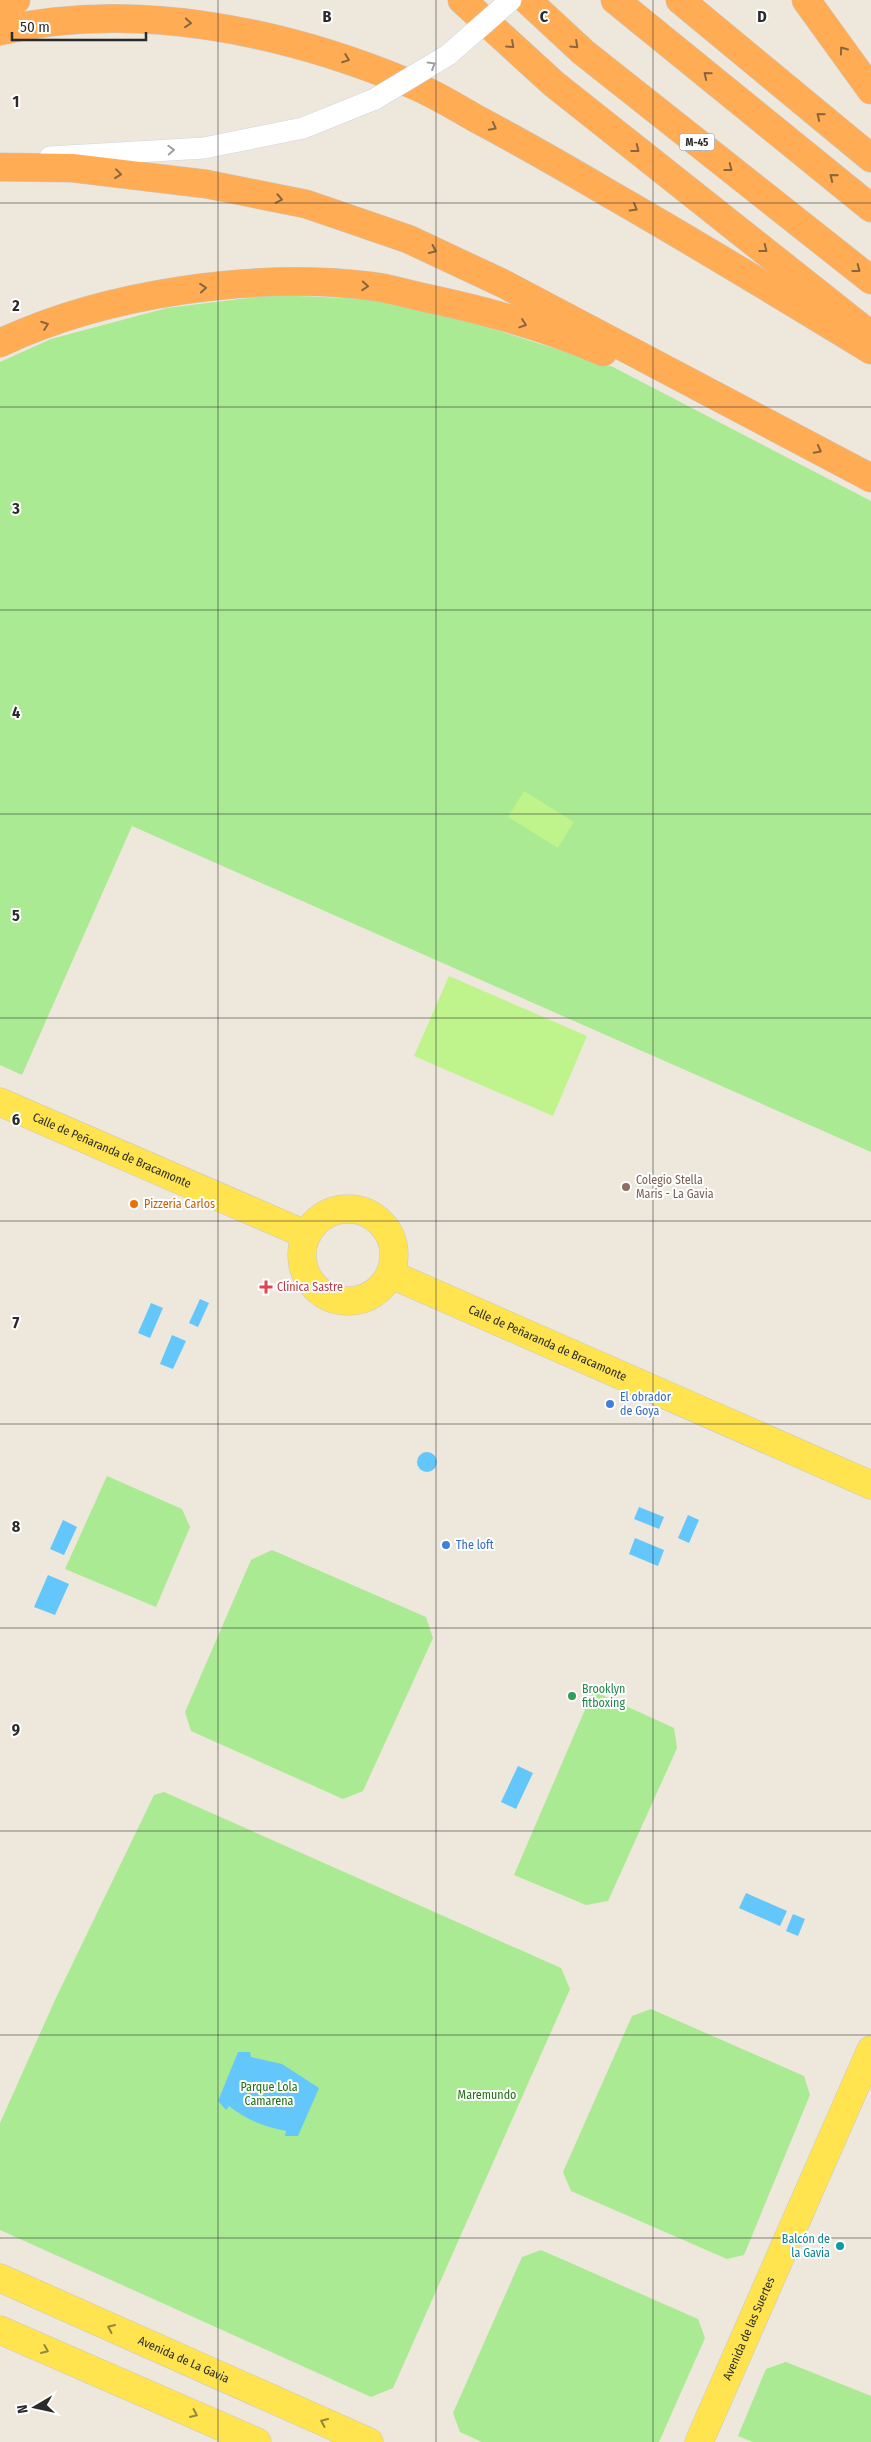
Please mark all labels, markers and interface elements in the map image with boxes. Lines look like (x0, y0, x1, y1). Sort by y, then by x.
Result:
text: B (323, 7, 332, 26)
text: C (540, 7, 549, 26)
text: D (757, 7, 767, 26)
scale bar (12, 10, 146, 42)
one-way arrow (184, 17, 192, 28)
text: 50 m (20, 18, 50, 36)
one-way arrow (506, 39, 515, 48)
one-way arrow (570, 39, 579, 48)
one-way arrow (840, 47, 848, 56)
one-way arrow (341, 52, 350, 63)
one-way arrow (426, 62, 435, 71)
one-way arrow (704, 72, 713, 80)
text: 1 (13, 92, 19, 111)
one-way arrow (817, 113, 826, 121)
one-way arrow (487, 121, 496, 131)
road number: M-45 (680, 134, 714, 150)
one-way arrow (630, 143, 639, 151)
one-way arrow (167, 144, 175, 155)
one-way arrow (724, 163, 733, 172)
one-way arrow (115, 168, 123, 179)
one-way arrow (830, 175, 839, 183)
one-way arrow (274, 193, 283, 204)
one-way arrow (628, 201, 637, 211)
one-way arrow (427, 244, 436, 254)
one-way arrow (758, 244, 767, 252)
one-way arrow (851, 263, 861, 272)
one-way arrow (361, 280, 369, 291)
one-way arrow (199, 283, 207, 294)
text: 2 (11, 296, 20, 315)
one-way arrow (518, 318, 526, 328)
one-way arrow (41, 321, 49, 331)
one-way arrow (813, 444, 822, 454)
text: 3 (11, 499, 20, 518)
text: 4 (12, 703, 20, 722)
text: 5 (12, 906, 20, 925)
text: 6 (12, 1110, 20, 1129)
street label: Calle de Peñaranda de Bracamonte (31, 1110, 193, 1191)
place label: Colegio Stella Maris - La Gavia (636, 1173, 714, 1201)
marker: Colegio Stella Maris - La Gavia (620, 1181, 632, 1193)
place label: Pizzería Carlos (144, 1197, 215, 1211)
marker: Pizzería Carlos (128, 1198, 140, 1210)
marker: Clínica Sastre (259, 1280, 273, 1294)
place label: Clínica Sastre (277, 1280, 343, 1294)
street label: Calle de Peñaranda de Bracamonte (466, 1302, 629, 1384)
text: 7 (13, 1313, 20, 1332)
place label: El obrador de Goya (620, 1390, 672, 1418)
marker: El obrador de Goya (604, 1398, 616, 1410)
text: 8 (12, 1517, 21, 1536)
place label: The loft (456, 1538, 494, 1552)
marker: The loft (440, 1539, 452, 1551)
place label: Brooklyn fitboxing (582, 1682, 625, 1710)
marker: Brooklyn fitboxing (566, 1690, 578, 1702)
text: 9 (12, 1720, 20, 1739)
park label: Parque Lola Camarena (240, 2080, 298, 2108)
park label: Maremundo (458, 2088, 516, 2102)
place label: Balcón de la Gavia (782, 2232, 830, 2260)
marker: Balcón de la Gavia (834, 2240, 846, 2252)
street label: Avenida de las Suertes (720, 2275, 778, 2382)
one-way arrow (107, 2324, 116, 2334)
street label: Avenida de La Gavia (136, 2333, 231, 2386)
one-way arrow (40, 2343, 49, 2354)
north arrow (10, 2382, 60, 2432)
text: N (14, 2403, 32, 2414)
one-way arrow (189, 2408, 198, 2419)
one-way arrow (320, 2418, 329, 2429)

